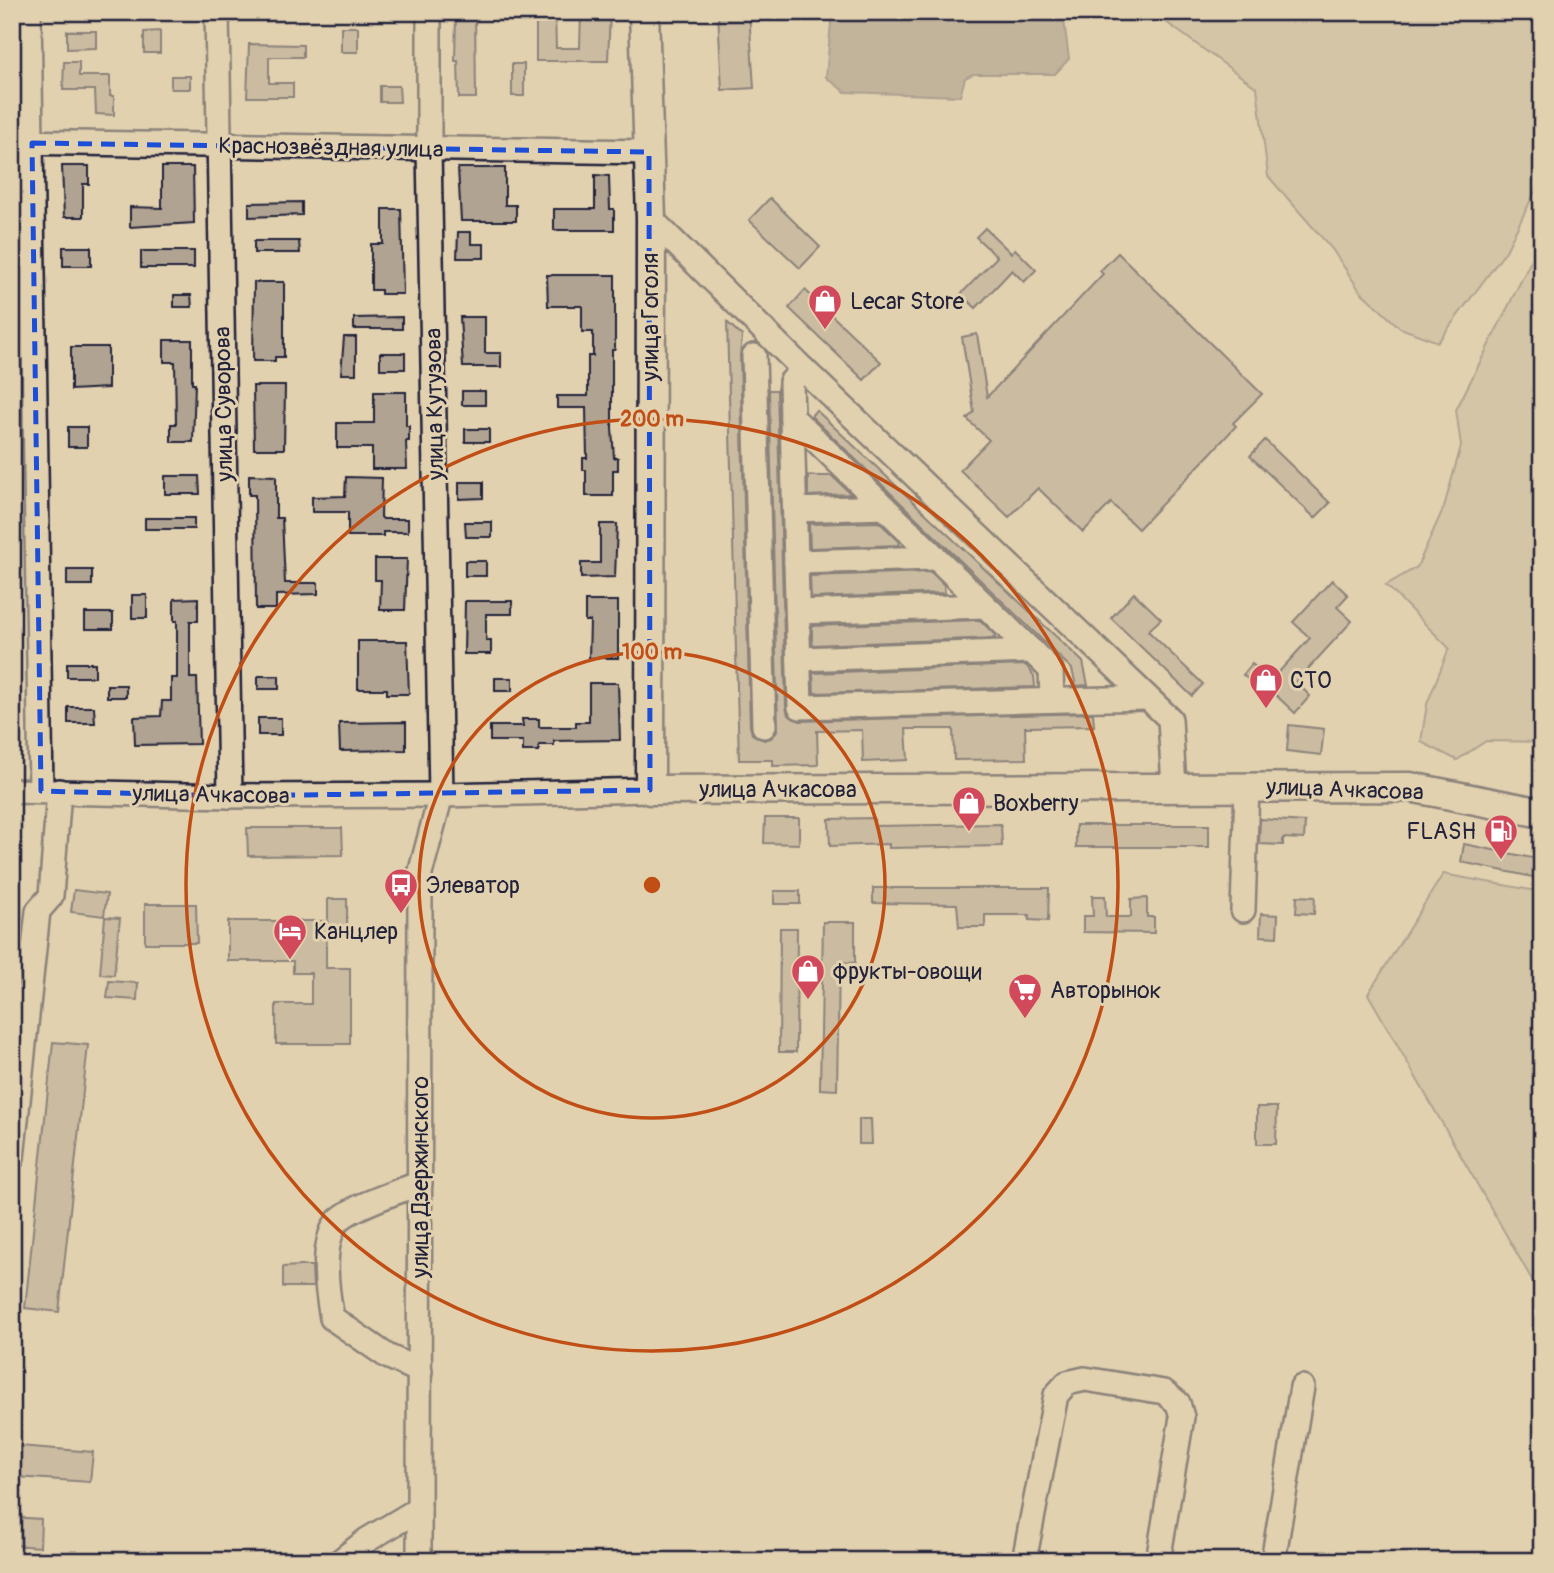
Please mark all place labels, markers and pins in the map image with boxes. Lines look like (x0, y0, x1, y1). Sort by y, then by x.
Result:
shop icon: Lecar Store (806, 282, 844, 331)
place label: Lecar Store (850, 287, 965, 316)
shop icon: СТО (1247, 661, 1285, 710)
place label: СТО (1290, 666, 1332, 695)
shop icon: Boxberry (950, 784, 988, 833)
place label: Boxberry (993, 789, 1079, 818)
fuel station icon: FLASH (1482, 812, 1520, 861)
place label: FLASH (1406, 817, 1476, 846)
bus stop icon: Элеватор (382, 866, 420, 915)
place label: Элеватор (426, 871, 520, 900)
centre of rings (640, 873, 664, 897)
hotel icon: Канцлер (271, 912, 309, 961)
place label: Канцлер (314, 917, 398, 946)
shop icon: фрукты-овощи (789, 952, 827, 1001)
place label: фрукты-овощи (832, 957, 982, 986)
supermarket icon: Авторынок (1006, 971, 1044, 1020)
place label: Авторынок (1050, 976, 1162, 1005)

